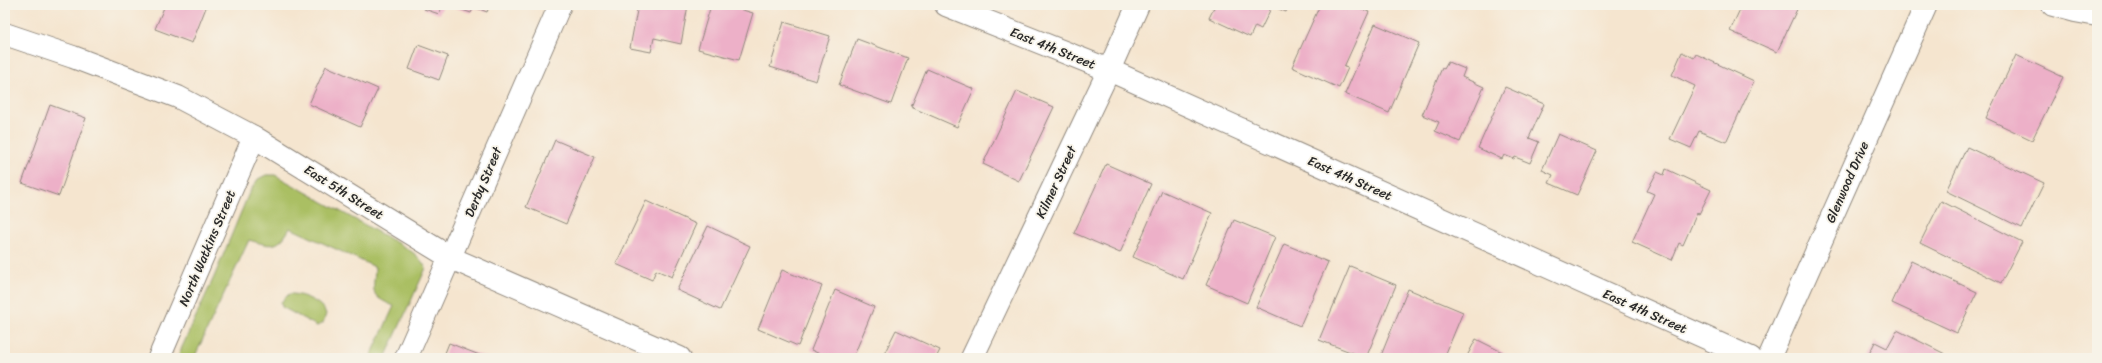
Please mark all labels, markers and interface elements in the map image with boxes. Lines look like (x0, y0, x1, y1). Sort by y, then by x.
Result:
street label: East 4th Street (1007, 20, 1100, 76)
street label: Glenwood Drive (1819, 137, 1875, 226)
street label: Kilmer Street (1029, 141, 1083, 222)
street label: Derby Street (458, 143, 508, 221)
street label: East 4th Street (1304, 149, 1396, 207)
street label: East 5th Street (300, 158, 389, 226)
street label: North Watkins Street (172, 186, 242, 310)
street label: East 4th Street (1599, 282, 1691, 340)

